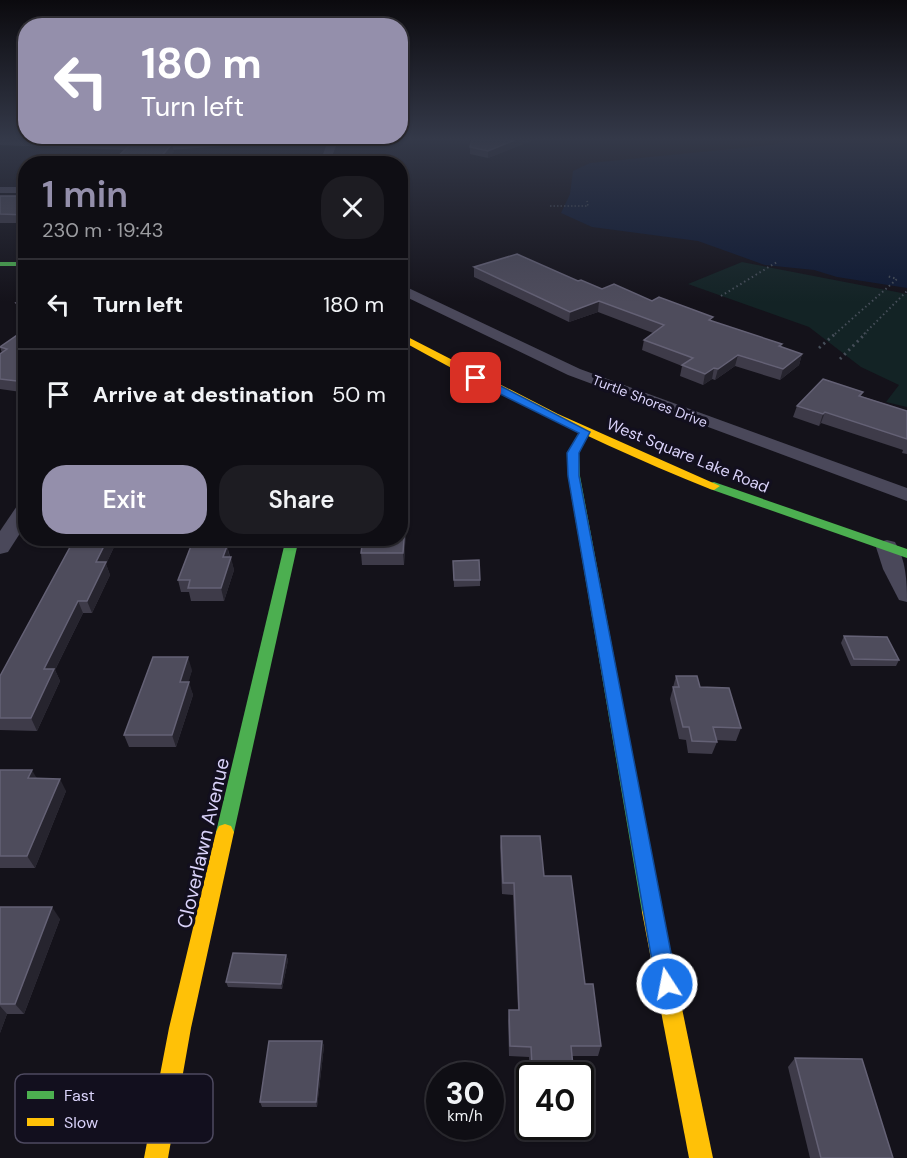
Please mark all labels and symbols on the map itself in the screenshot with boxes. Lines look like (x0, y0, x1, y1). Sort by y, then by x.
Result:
pin (450, 352, 501, 403)
street label: Turtle Shores Drive (590, 371, 710, 431)
street label: West Square Lake Road (604, 413, 772, 498)
street label: Cloverlawn Avenue (171, 755, 235, 931)
position arrow (635, 952, 699, 1016)
speed limit sign: 40 (516, 1062, 594, 1140)
legend (15, 1074, 213, 1143)
text: Fast (64, 1085, 95, 1106)
text: Slow (64, 1112, 98, 1133)

